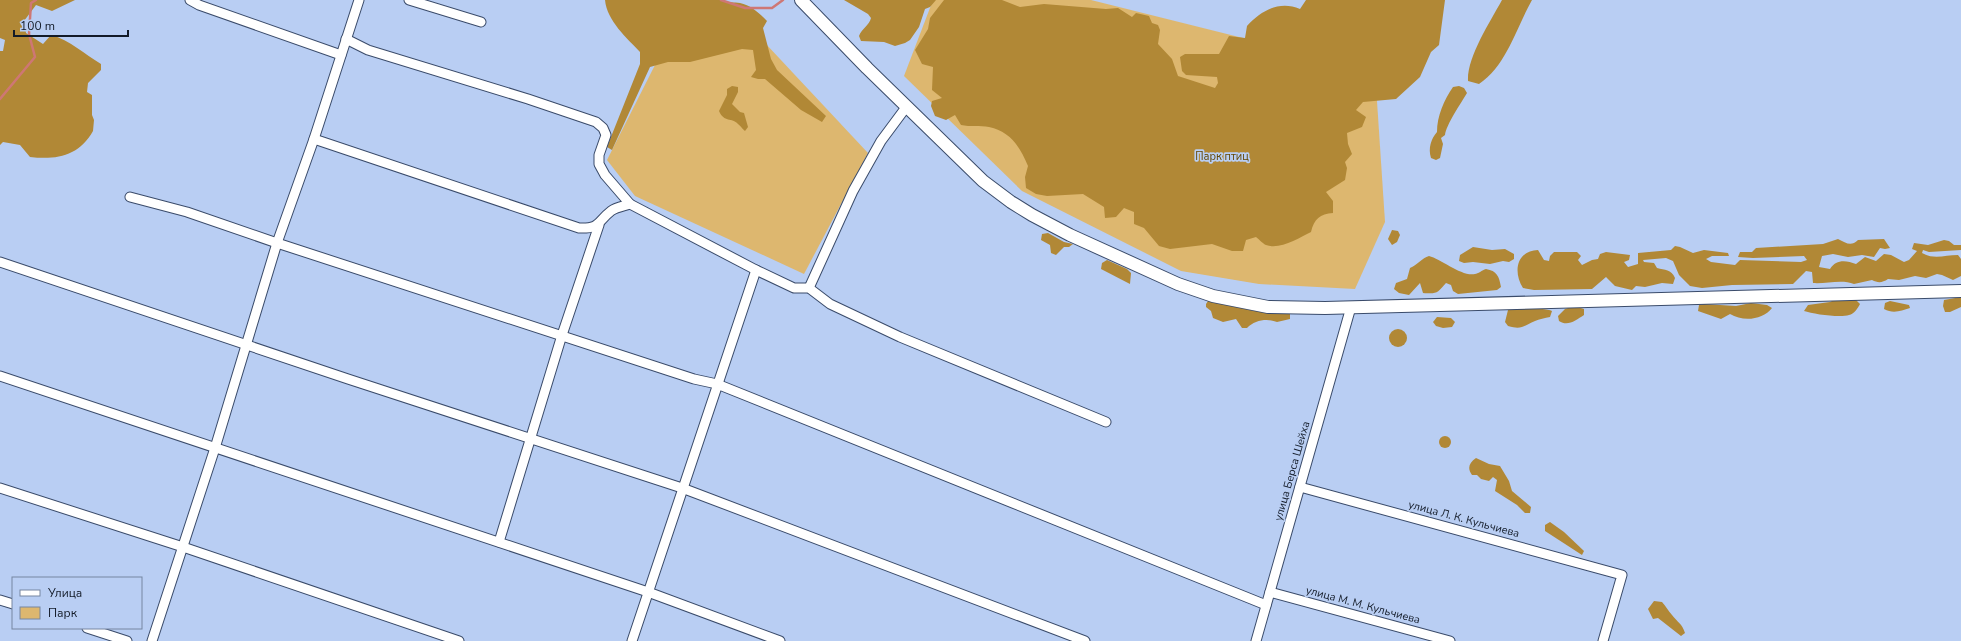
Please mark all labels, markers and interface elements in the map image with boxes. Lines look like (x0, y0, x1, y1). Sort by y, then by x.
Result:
scale bar (14, 12, 128, 38)
text: 100 m (20, 18, 55, 34)
park label: Парк птиц (1195, 149, 1249, 164)
street label: улица Берса Шейха (1271, 419, 1313, 523)
street label: улица Л. К. Кульчиева (1407, 497, 1521, 541)
legend (12, 577, 142, 629)
street label: улица М. М. Кульчиева (1304, 583, 1422, 628)
text: Улица (47, 585, 82, 601)
text: Парк (48, 605, 78, 621)

